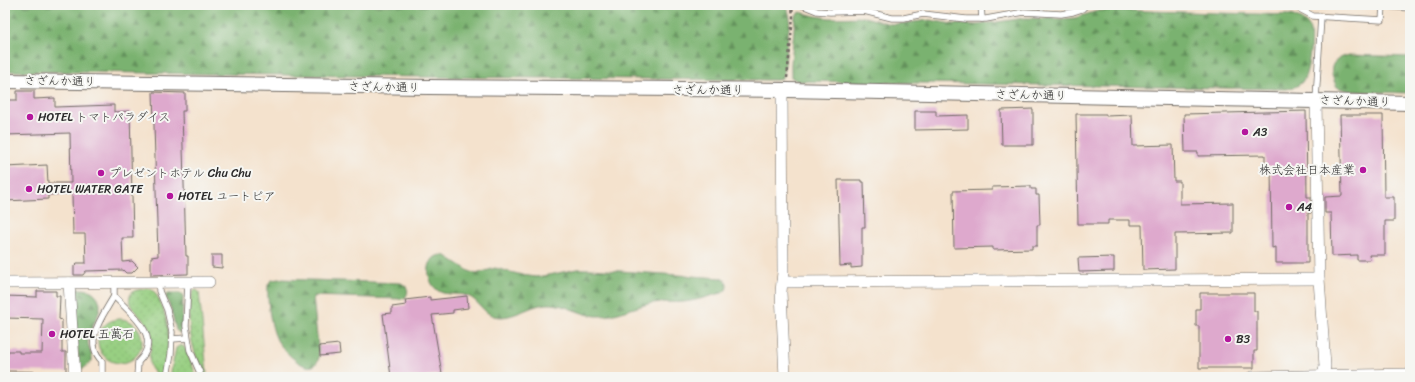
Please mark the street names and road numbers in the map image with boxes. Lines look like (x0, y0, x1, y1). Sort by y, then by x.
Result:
street label: さざんか通り (24, 69, 96, 93)
street label: さざんか通り (348, 75, 420, 99)
street label: さざんか通り (672, 79, 744, 101)
street label: さざんか通り (995, 83, 1067, 107)
street label: さざんか通り (1319, 89, 1391, 113)

